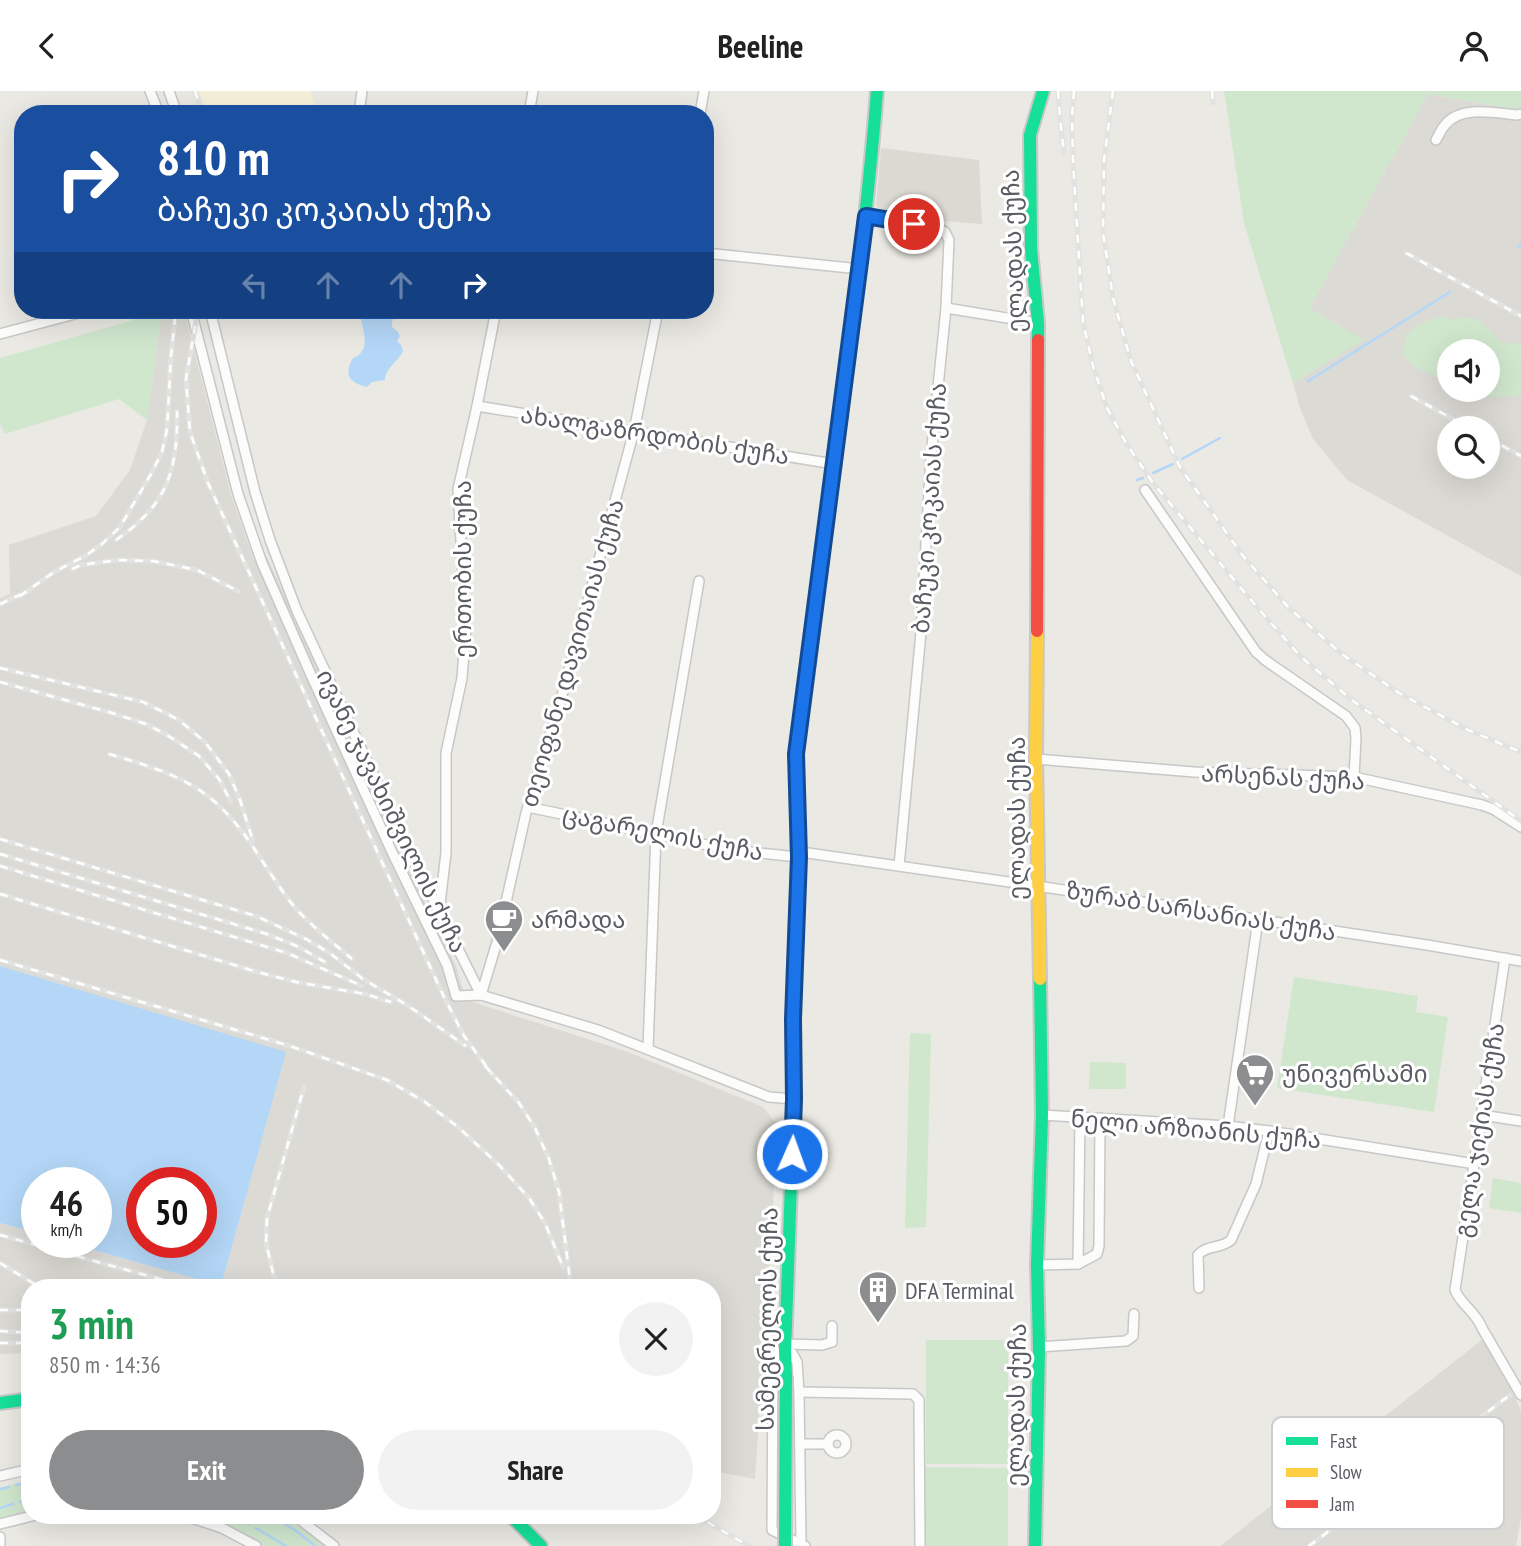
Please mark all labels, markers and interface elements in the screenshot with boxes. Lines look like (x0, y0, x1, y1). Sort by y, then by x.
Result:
text: Beeline (717, 25, 804, 67)
icon: back (28, 27, 66, 65)
icon: person (1455, 27, 1493, 65)
text: 810 m (157, 125, 270, 189)
icon: right (42, 133, 133, 224)
street label: ელადას ქუჩა (995, 169, 1031, 333)
text: ბაჩუკი კოკაიას ქუჩა (157, 188, 492, 230)
pin (884, 194, 944, 254)
icon: arrive (895, 205, 933, 243)
icon: left (236, 266, 274, 304)
icon: ahead (309, 266, 347, 304)
icon: ahead (382, 266, 420, 304)
icon: right (455, 266, 493, 304)
map controls (1437, 339, 1500, 479)
button: sound (1437, 339, 1500, 402)
street label: ბაჩუკი კოკაიას ქუჩა (905, 382, 953, 634)
street label: ახალგაზრდობის ქუჩა (518, 398, 792, 472)
button: search (1437, 416, 1500, 479)
street label: ერთობის ქუჩა (447, 480, 478, 658)
street label: თეოფანე დავითაიას ქუჩა (513, 495, 631, 811)
street label: ივანე ჯავახიშვილის ქუჩა (310, 664, 474, 958)
street label: ელადას ქუჩა (1001, 736, 1032, 900)
street label: არსენას ქუჩა (1200, 757, 1366, 797)
street label: ცაგარელის ქუჩა (560, 798, 766, 868)
street label: ზურაბ სარსანიას ქუჩა (1064, 874, 1338, 948)
cafe icon: არმადა (483, 898, 525, 953)
place label: არმადა (531, 904, 625, 935)
street label: გელა ჯიქიას ქუჩა (1447, 1020, 1511, 1240)
supermarket icon: უნივერსამი (1234, 1052, 1276, 1107)
place label: უნივერსამი (1282, 1058, 1428, 1089)
street label: ნელი არზიანის ქუჩა (1069, 1103, 1323, 1155)
position arrow (755, 1117, 829, 1191)
speed limit sign: 50 (126, 1167, 217, 1258)
text: 46 (50, 1180, 83, 1226)
street label: სამეგრელოს ქუჩა (750, 1207, 784, 1431)
text: km/h (51, 1218, 82, 1241)
building icon: DFA Terminal (857, 1269, 899, 1324)
place label: DFA Terminal (905, 1275, 1014, 1306)
text: 3 min (49, 1296, 134, 1351)
button: close (619, 1302, 693, 1376)
street label: ელადას ქუჩა (999, 1323, 1033, 1487)
text: 850 m · 14:36 (49, 1350, 161, 1379)
legend (1272, 1417, 1504, 1529)
text: Fast (1330, 1429, 1358, 1453)
button: Exit (49, 1430, 364, 1510)
button: Share (378, 1430, 693, 1510)
text: Slow (1330, 1460, 1363, 1484)
text: Jam (1329, 1492, 1355, 1516)

